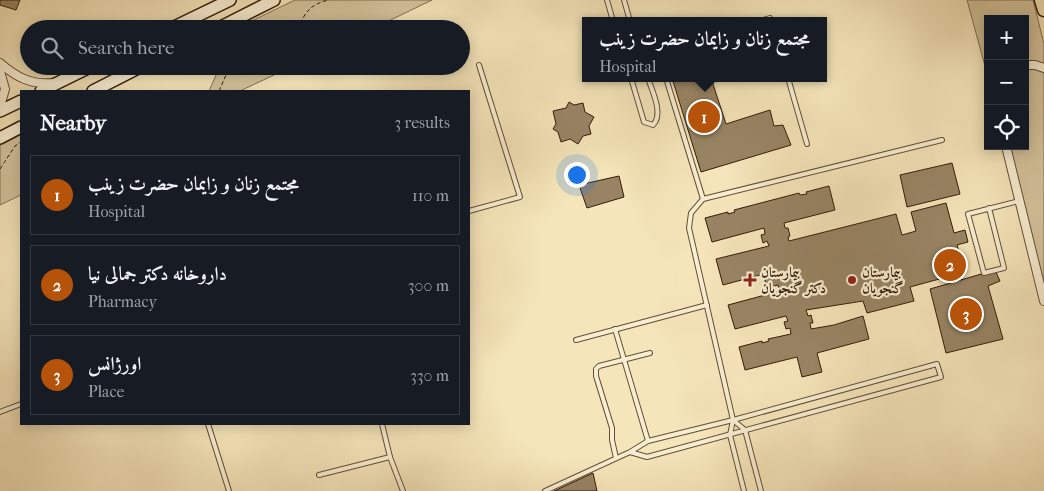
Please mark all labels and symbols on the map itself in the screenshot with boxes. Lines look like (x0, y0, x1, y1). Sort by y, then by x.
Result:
pin: 1 (688, 98, 720, 136)
your location (564, 162, 590, 188)
pin: 2 (934, 246, 966, 284)
place label: بیمارستان دکتر گنجویان (761, 264, 826, 297)
place label: بیمارستان گنجویان (862, 264, 904, 297)
marker: بیمارستان دکتر گنجویان (743, 273, 757, 287)
marker: بیمارستان گنجویان (846, 274, 858, 286)
pin: 3 (950, 295, 982, 333)

